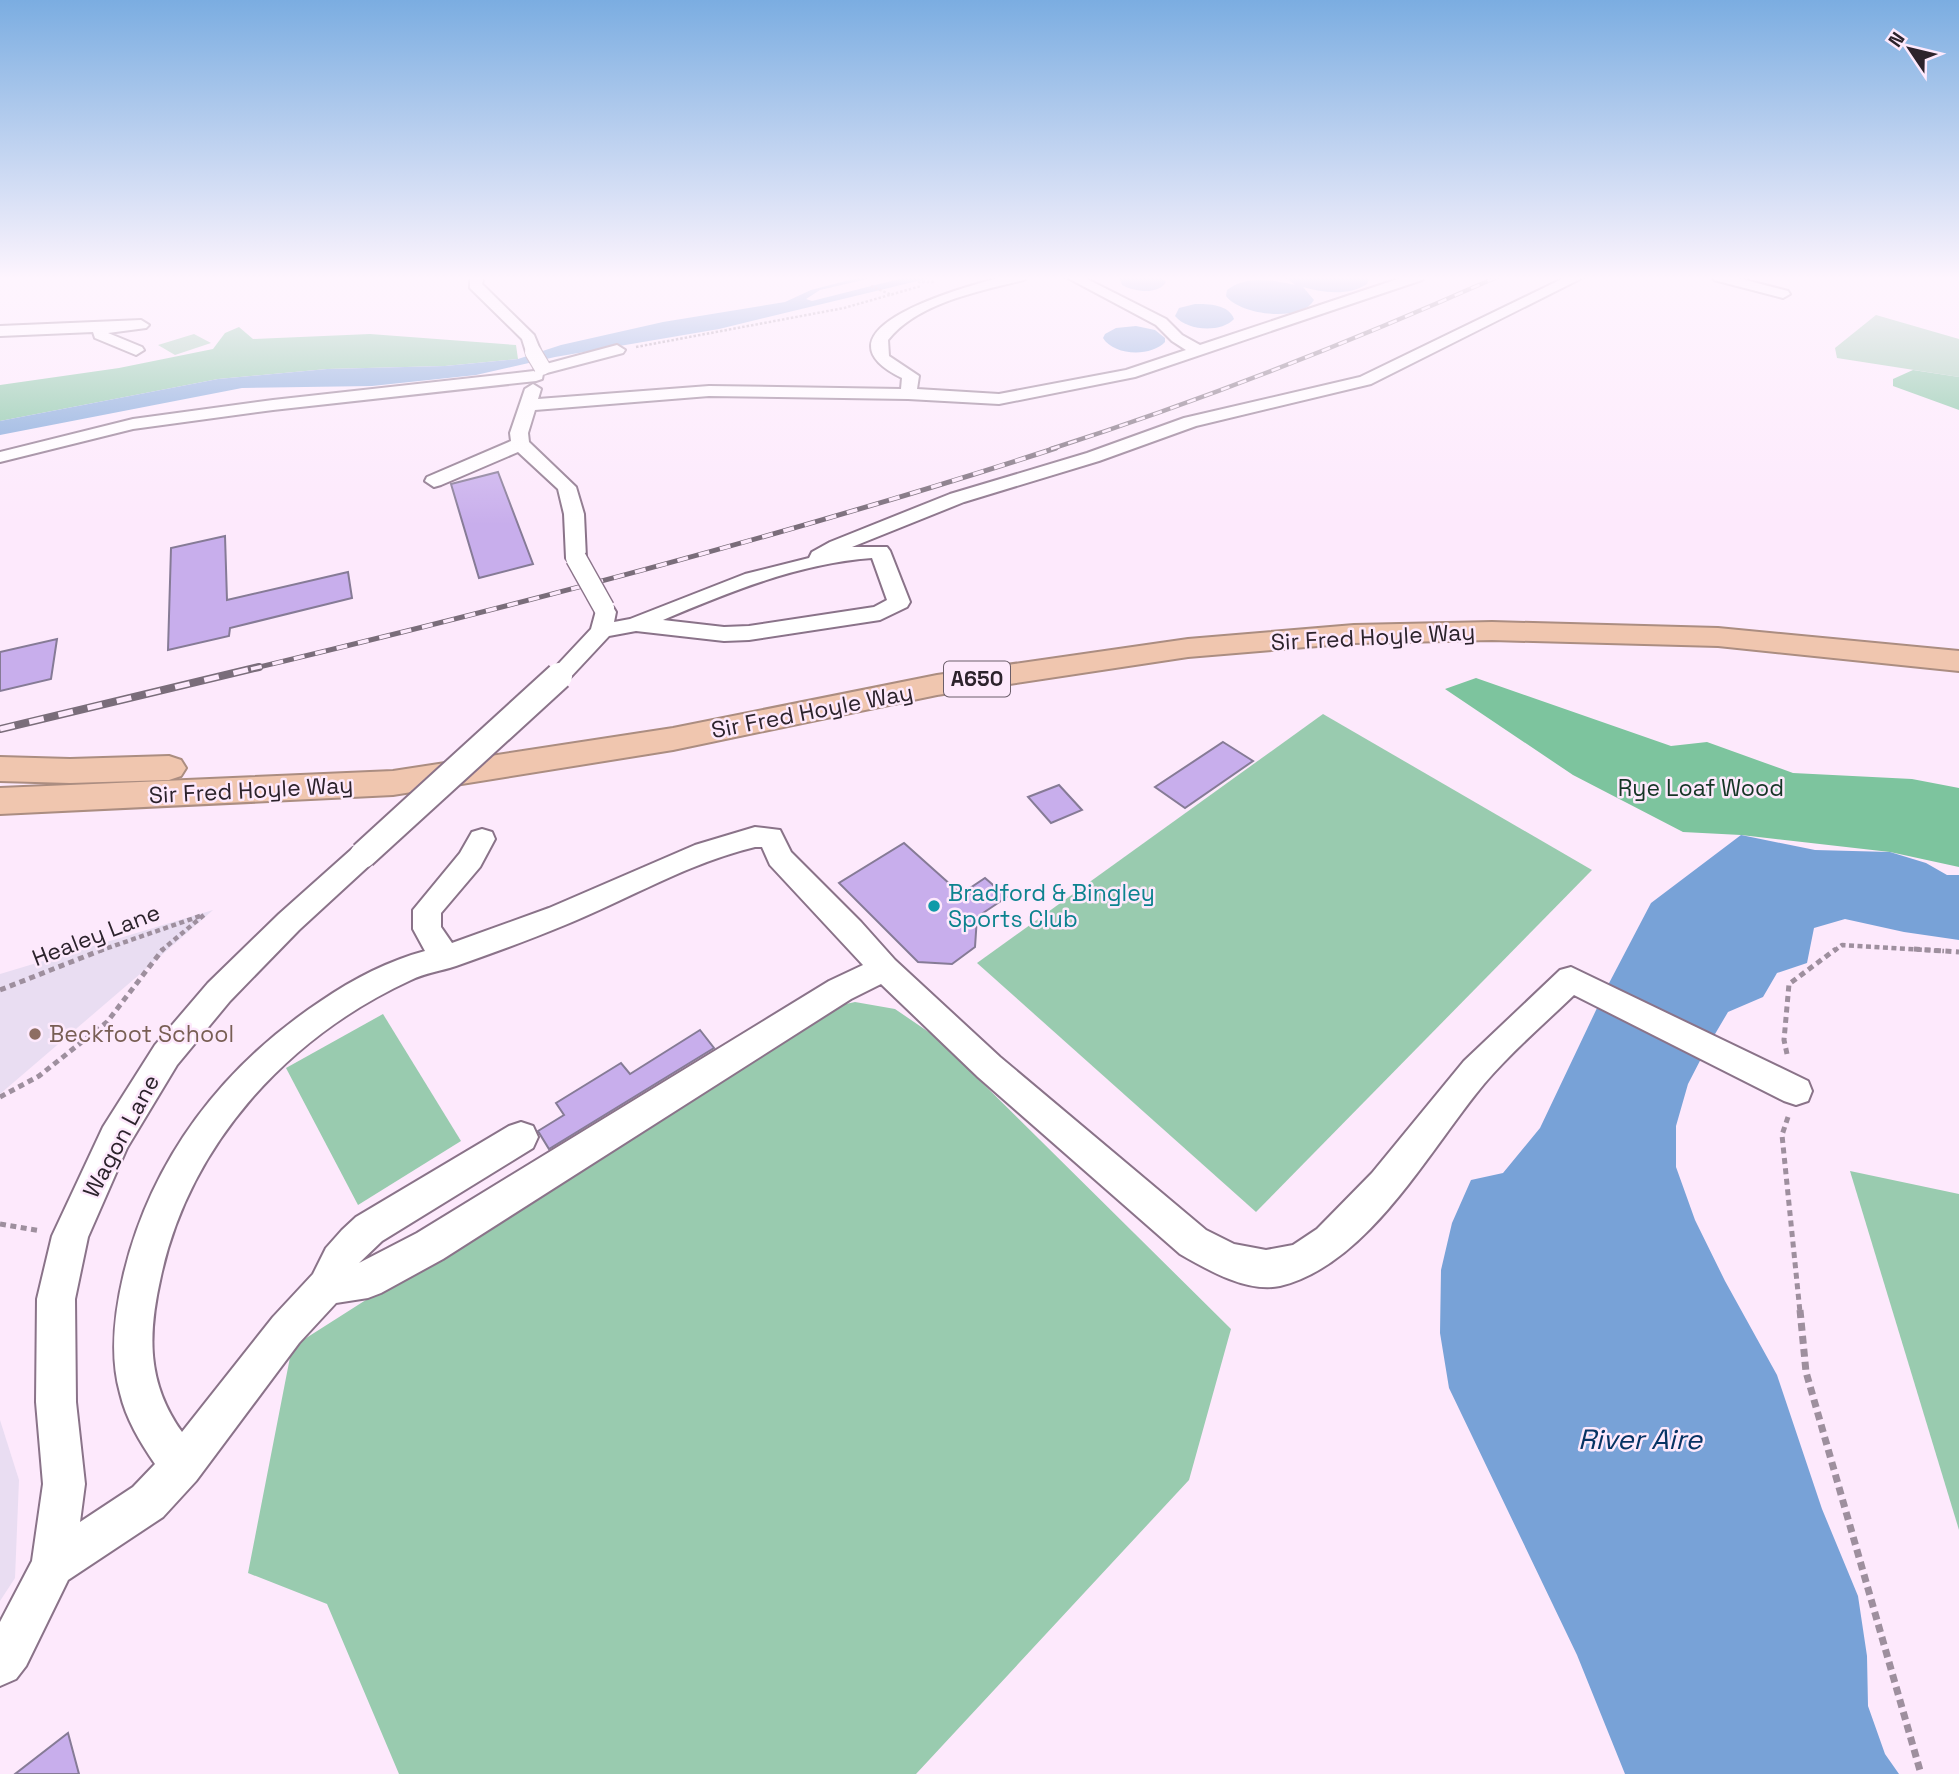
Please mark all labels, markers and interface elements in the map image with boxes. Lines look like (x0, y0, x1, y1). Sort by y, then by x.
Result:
north arrow (1875, 14, 1945, 84)
text: N (1883, 27, 1910, 52)
street label: Sir Fred Hoyle Way (1270, 617, 1476, 657)
road number: A650 (944, 662, 1010, 696)
street label: Sir Fred Hoyle Way (709, 677, 915, 745)
street label: Sir Fred Hoyle Way (148, 770, 354, 810)
park label: Rye Loaf Wood (1618, 773, 1784, 803)
place label: Bradford & Bingley Sports Club (948, 878, 1155, 934)
street label: Healey Lane (28, 897, 164, 973)
marker: Bradford & Bingley Sports Club (926, 898, 942, 914)
place label: Beckfoot School (49, 1019, 234, 1049)
marker: Beckfoot School (27, 1026, 43, 1042)
street label: Wagon Lane (76, 1069, 166, 1203)
water label: River Aire (1578, 1421, 1703, 1457)

